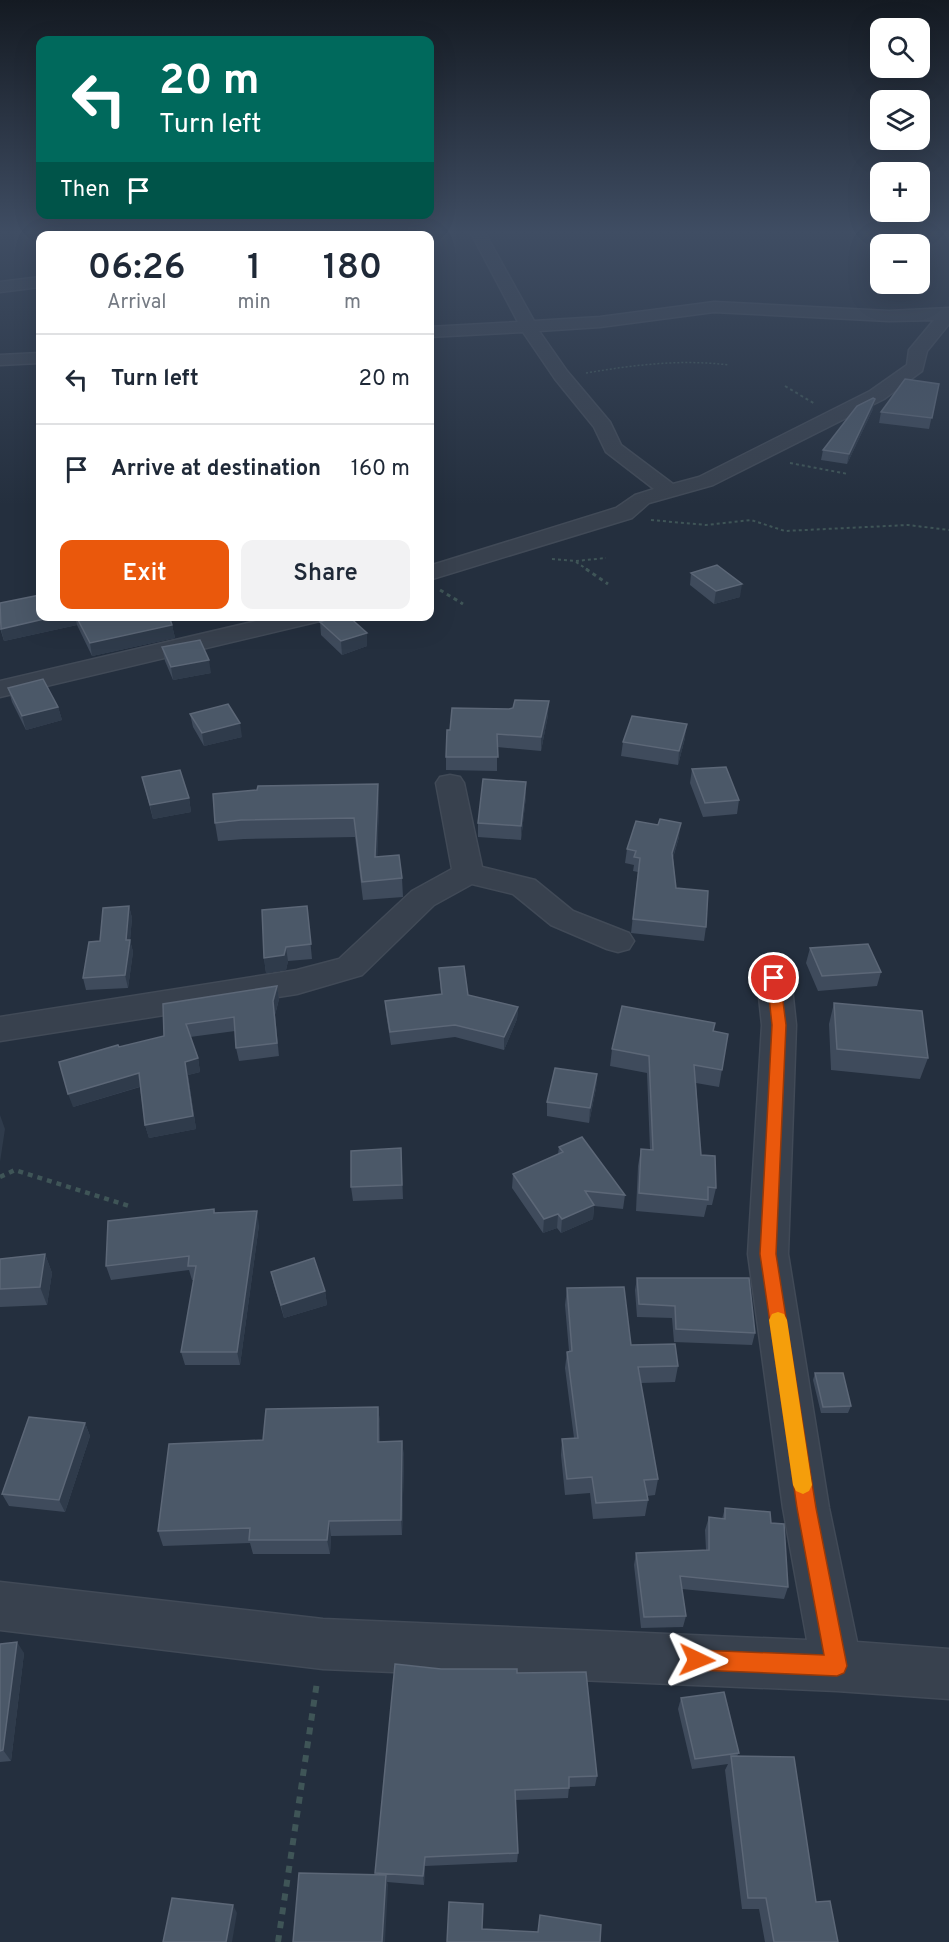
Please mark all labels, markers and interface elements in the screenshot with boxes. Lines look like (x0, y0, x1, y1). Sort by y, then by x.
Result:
map controls (870, 18, 930, 294)
button: search (870, 18, 930, 78)
text: 20 m (159, 56, 260, 109)
icon: left (60, 60, 138, 138)
button: layers (870, 90, 930, 150)
text: Turn left (159, 108, 261, 142)
button: + (870, 162, 930, 222)
icon: arrive (122, 174, 155, 207)
text: Then (60, 177, 110, 204)
button: − (870, 234, 930, 294)
text: 06:26 (88, 246, 186, 292)
text: 1 (247, 246, 261, 292)
text: 180 (323, 246, 382, 292)
text: Arrival (107, 290, 167, 316)
text: min (238, 290, 271, 316)
text: m (344, 290, 361, 316)
icon: left (60, 363, 93, 396)
text: Turn left (111, 366, 199, 393)
text: 20 m (359, 366, 410, 393)
icon: arrive (60, 453, 93, 486)
text: Arrive at destination (111, 456, 321, 483)
text: 160 m (351, 456, 410, 483)
button: Exit (60, 540, 229, 609)
button: Share (241, 540, 410, 609)
pin (748, 952, 799, 1003)
icon: arrive (757, 961, 790, 994)
position arrow (665, 1628, 729, 1692)

